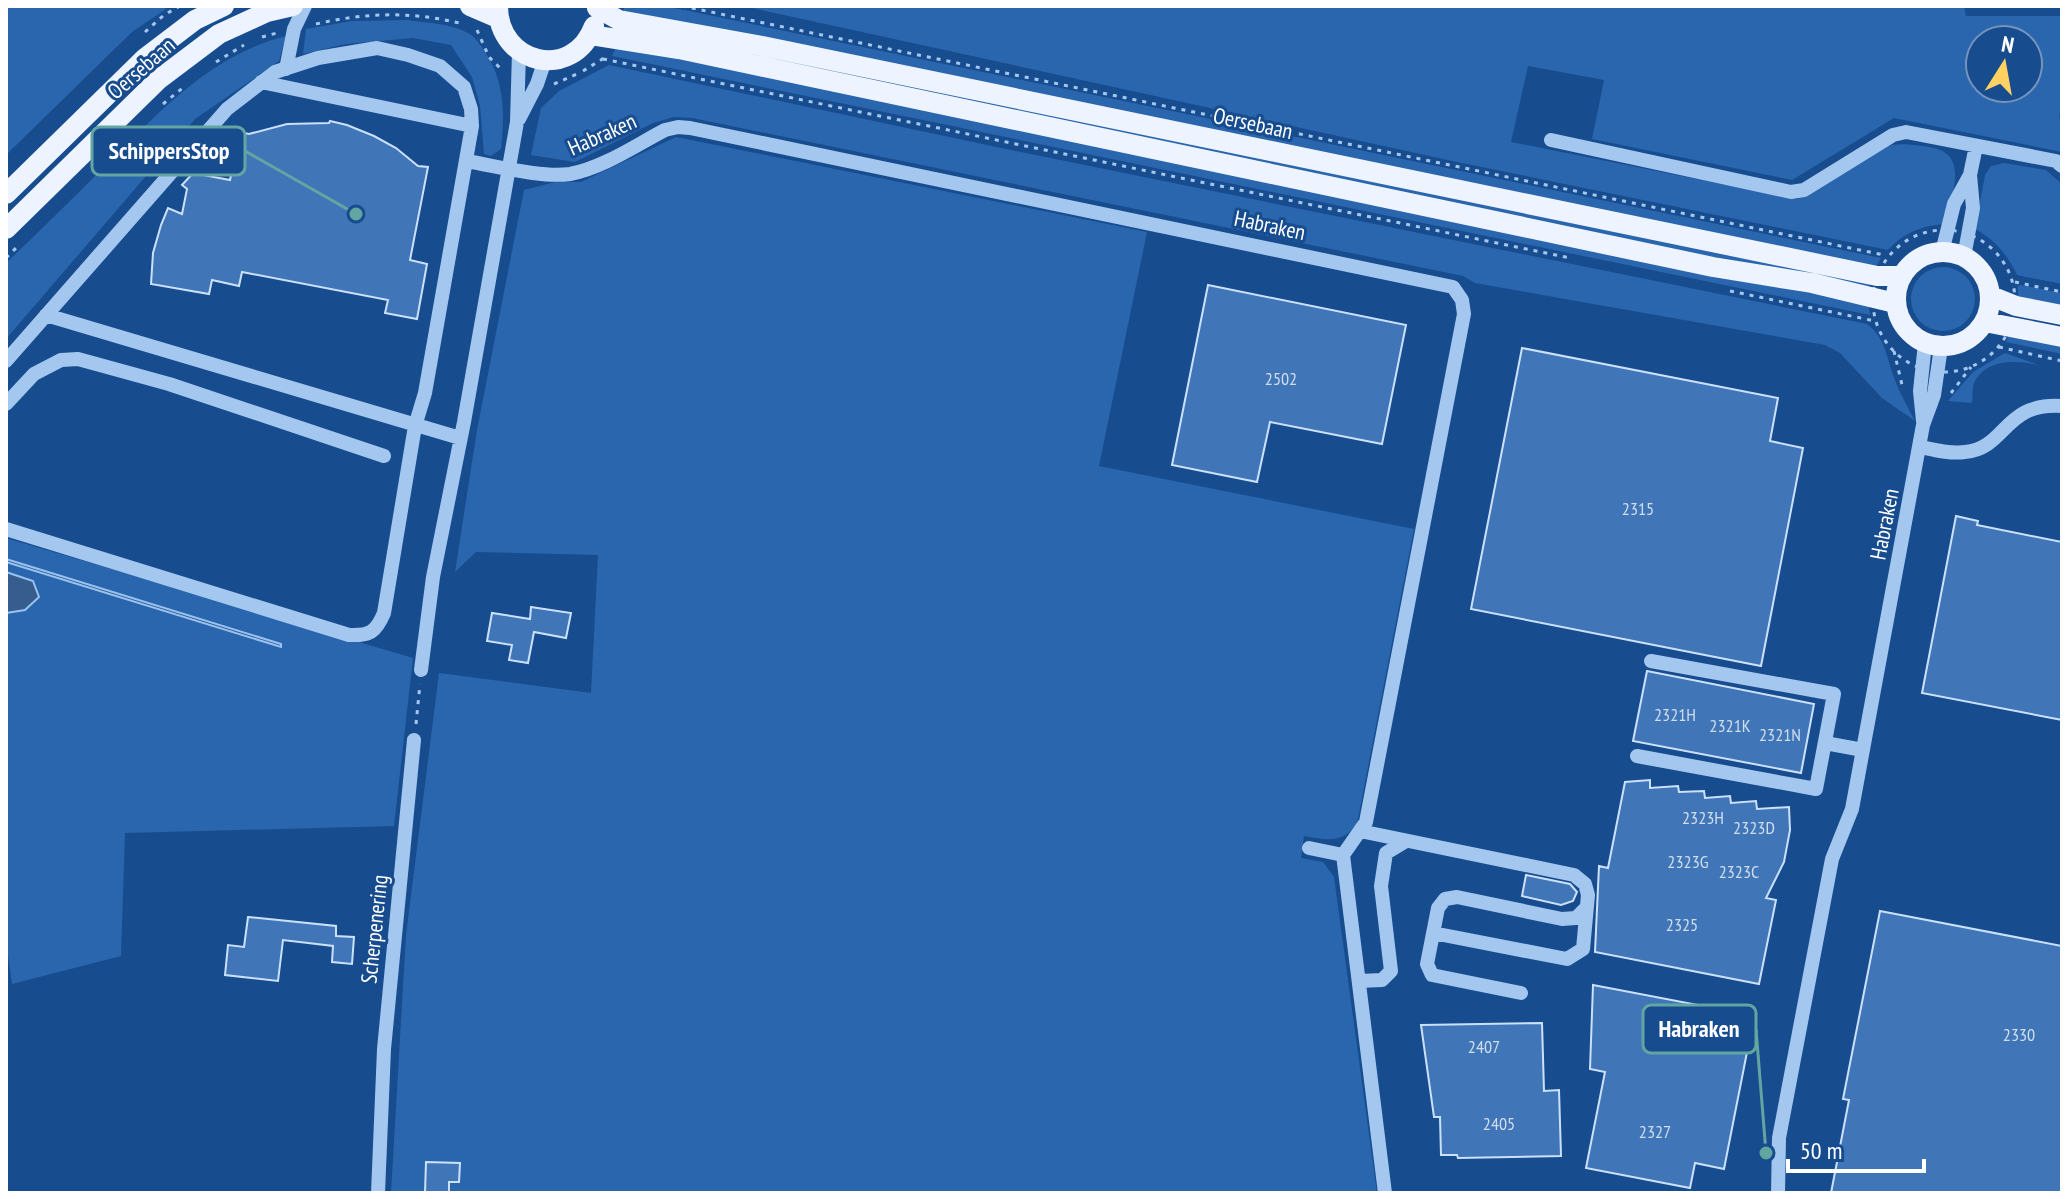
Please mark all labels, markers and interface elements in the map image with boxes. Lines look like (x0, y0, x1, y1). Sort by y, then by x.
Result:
north arrow (1964, 24, 2044, 104)
text: N (1999, 29, 2016, 59)
street label: Oersebaan (101, 31, 181, 105)
street label: Oersebaan (1211, 101, 1295, 145)
street label: Habraken (563, 107, 641, 161)
callout: SchippersStop (92, 127, 245, 175)
text: SchippersStop (108, 135, 230, 166)
street label: Habraken (1232, 204, 1308, 246)
house number: 2502 (1265, 367, 1297, 390)
street label: Habraken (1863, 486, 1905, 562)
house number: 2315 (1622, 497, 1654, 520)
house number: 2321H (1654, 703, 1696, 726)
house number: 2321K (1709, 714, 1751, 737)
house number: 2321N (1759, 723, 1801, 746)
house number: 2323H (1682, 806, 1724, 829)
house number: 2323D (1733, 816, 1775, 839)
house number: 2323G (1667, 850, 1709, 873)
house number: 2323C (1719, 860, 1759, 883)
street label: Scherpenering (354, 873, 394, 985)
house number: 2325 (1666, 913, 1698, 936)
callout: Habraken (1643, 1005, 1756, 1053)
text: Habraken (1659, 1013, 1739, 1044)
house number: 2330 (2003, 1023, 2035, 1046)
house number: 2407 (1468, 1035, 1500, 1058)
house number: 2405 (1483, 1112, 1515, 1135)
house number: 2327 (1639, 1120, 1671, 1143)
scale bar (1788, 1123, 1924, 1173)
text: 50 m (1800, 1135, 1842, 1166)

